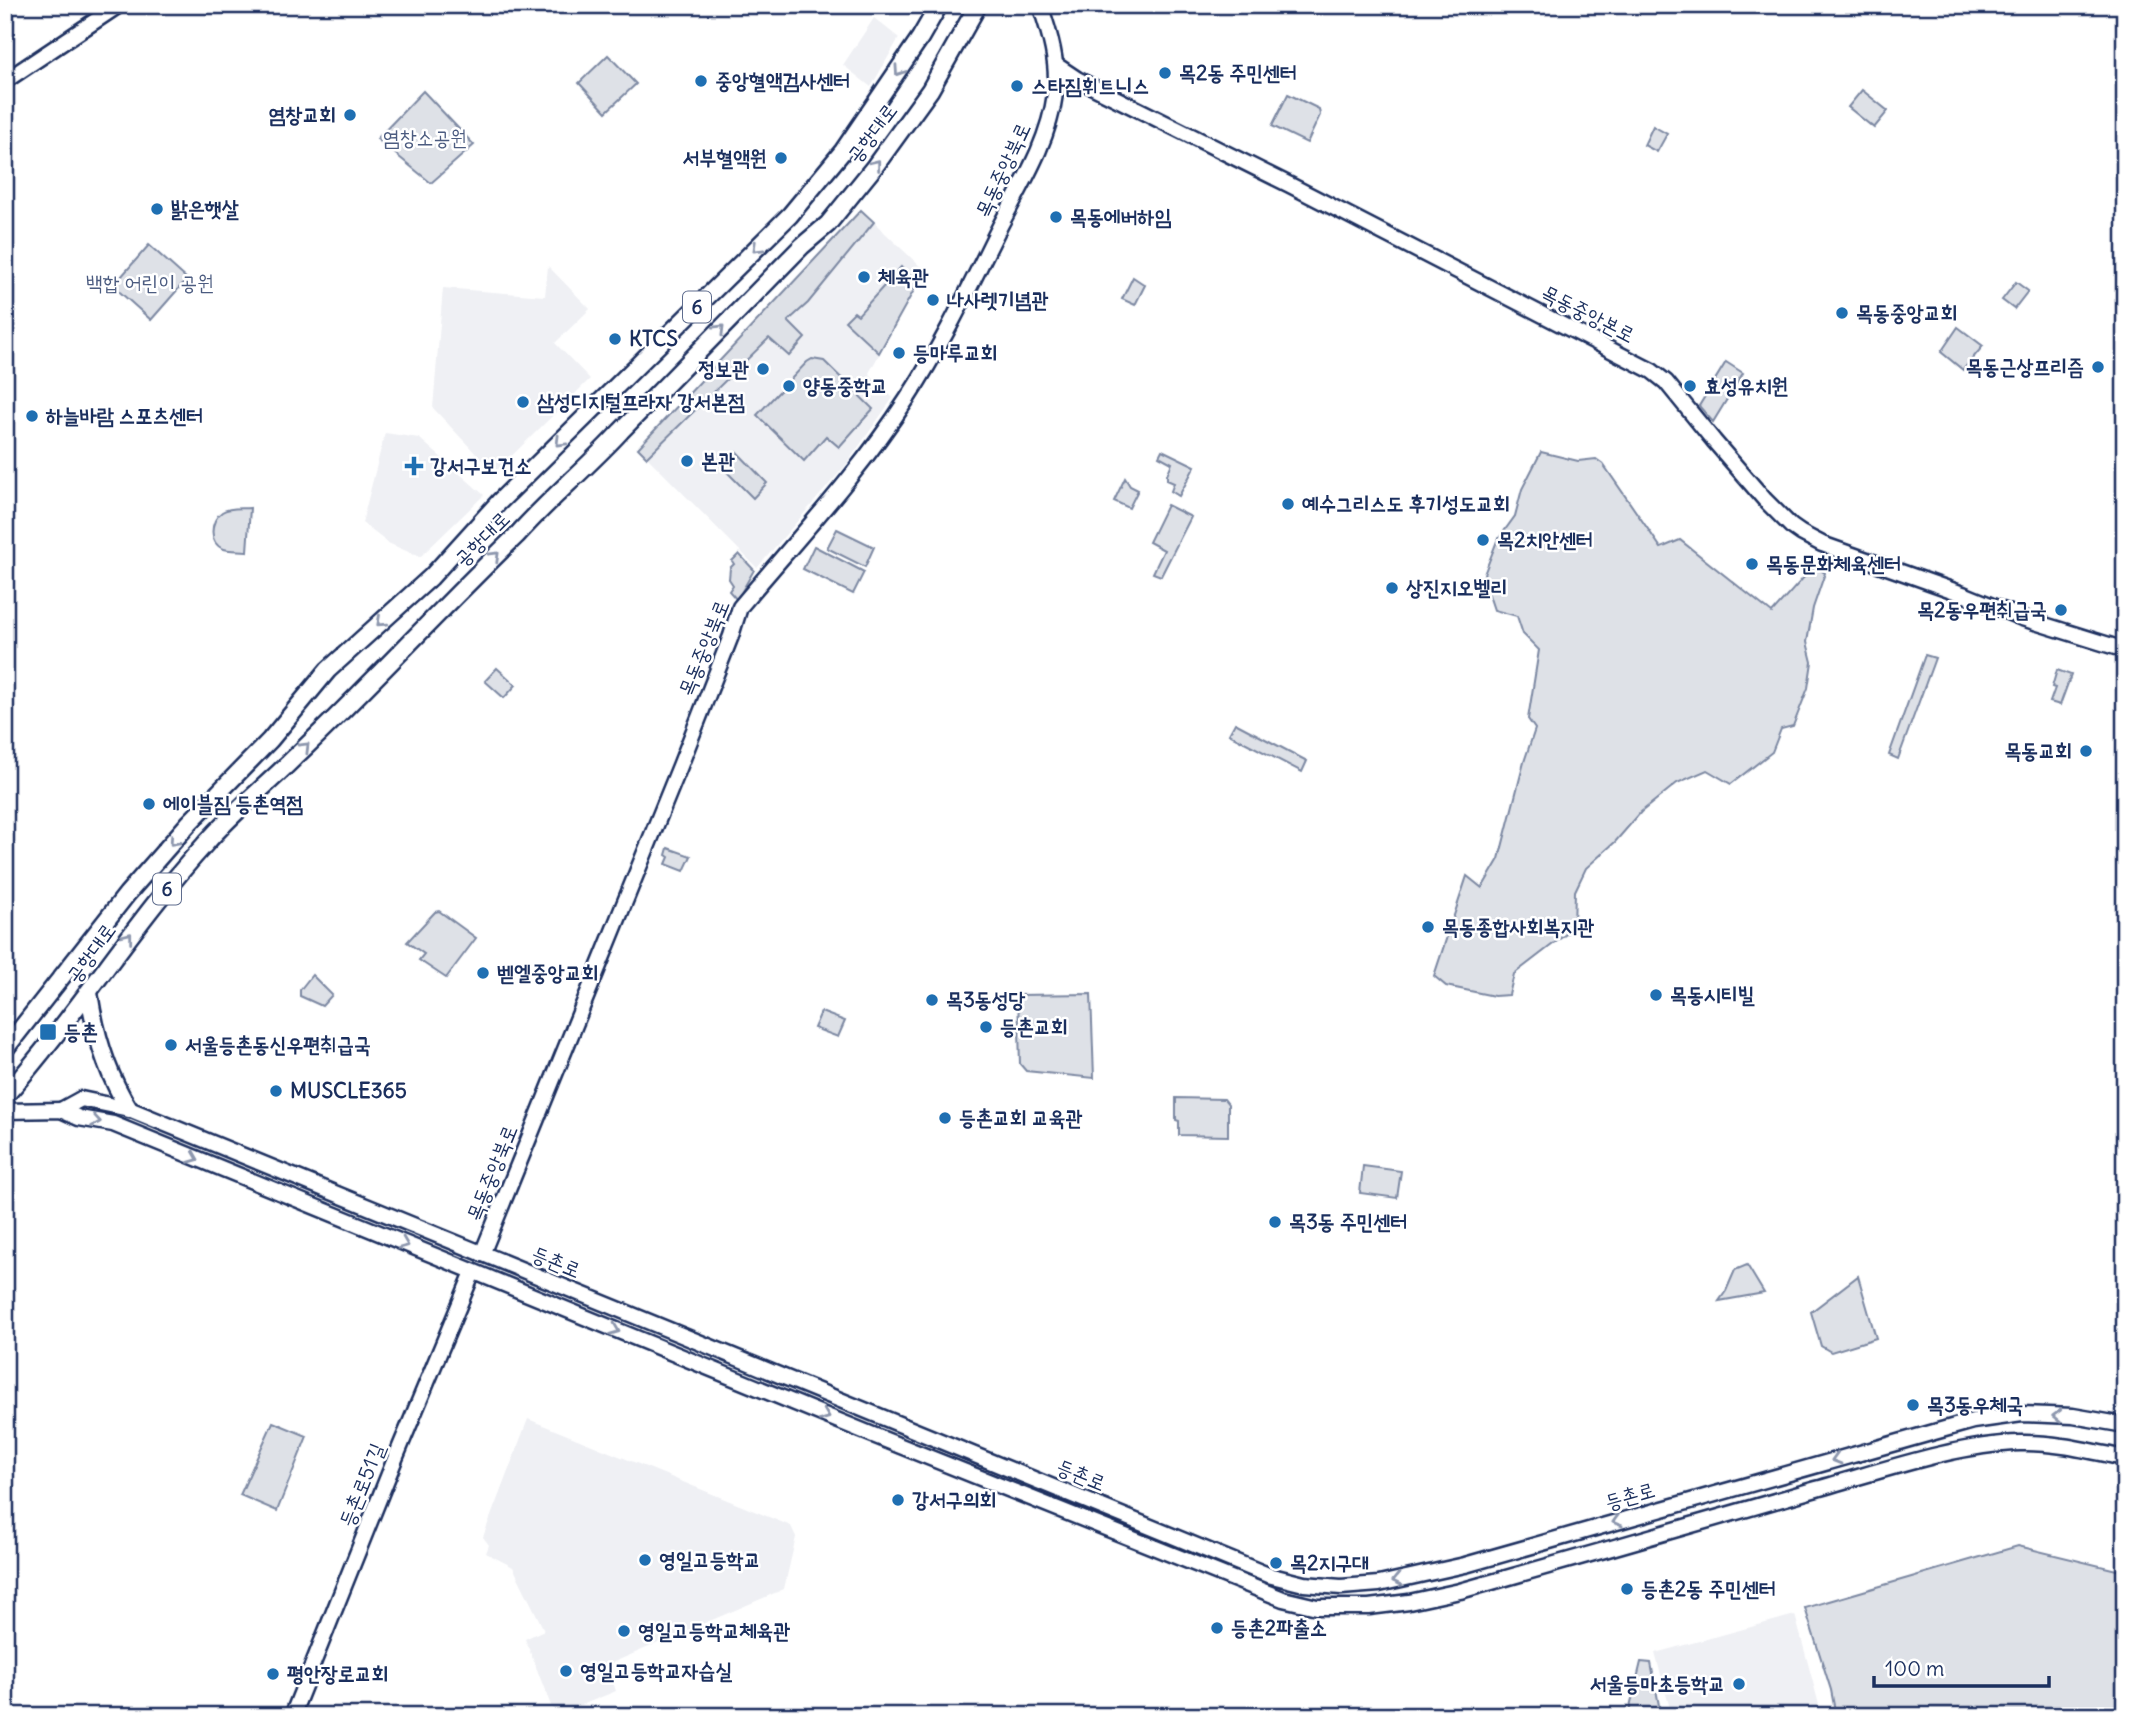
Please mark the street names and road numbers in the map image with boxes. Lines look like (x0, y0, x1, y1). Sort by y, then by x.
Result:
street label: 공항대로 (840, 98, 903, 168)
street label: 목동중앙북로 (969, 118, 1036, 221)
street label: 목동중앙본로 (1537, 279, 1640, 349)
road number: 6 (683, 292, 711, 322)
street label: 공항대로 (448, 505, 515, 572)
street label: 목동중앙북로 (672, 596, 735, 700)
road number: 6 (153, 874, 181, 904)
street label: 공항대로 (60, 917, 121, 988)
street label: 목동중앙북로 (460, 1121, 523, 1225)
street label: 등촌로 (528, 1240, 585, 1284)
street label: 등촌로51길 (333, 1439, 391, 1531)
street label: 등촌로 (1053, 1453, 1110, 1497)
street label: 등촌로 (1602, 1476, 1658, 1515)

